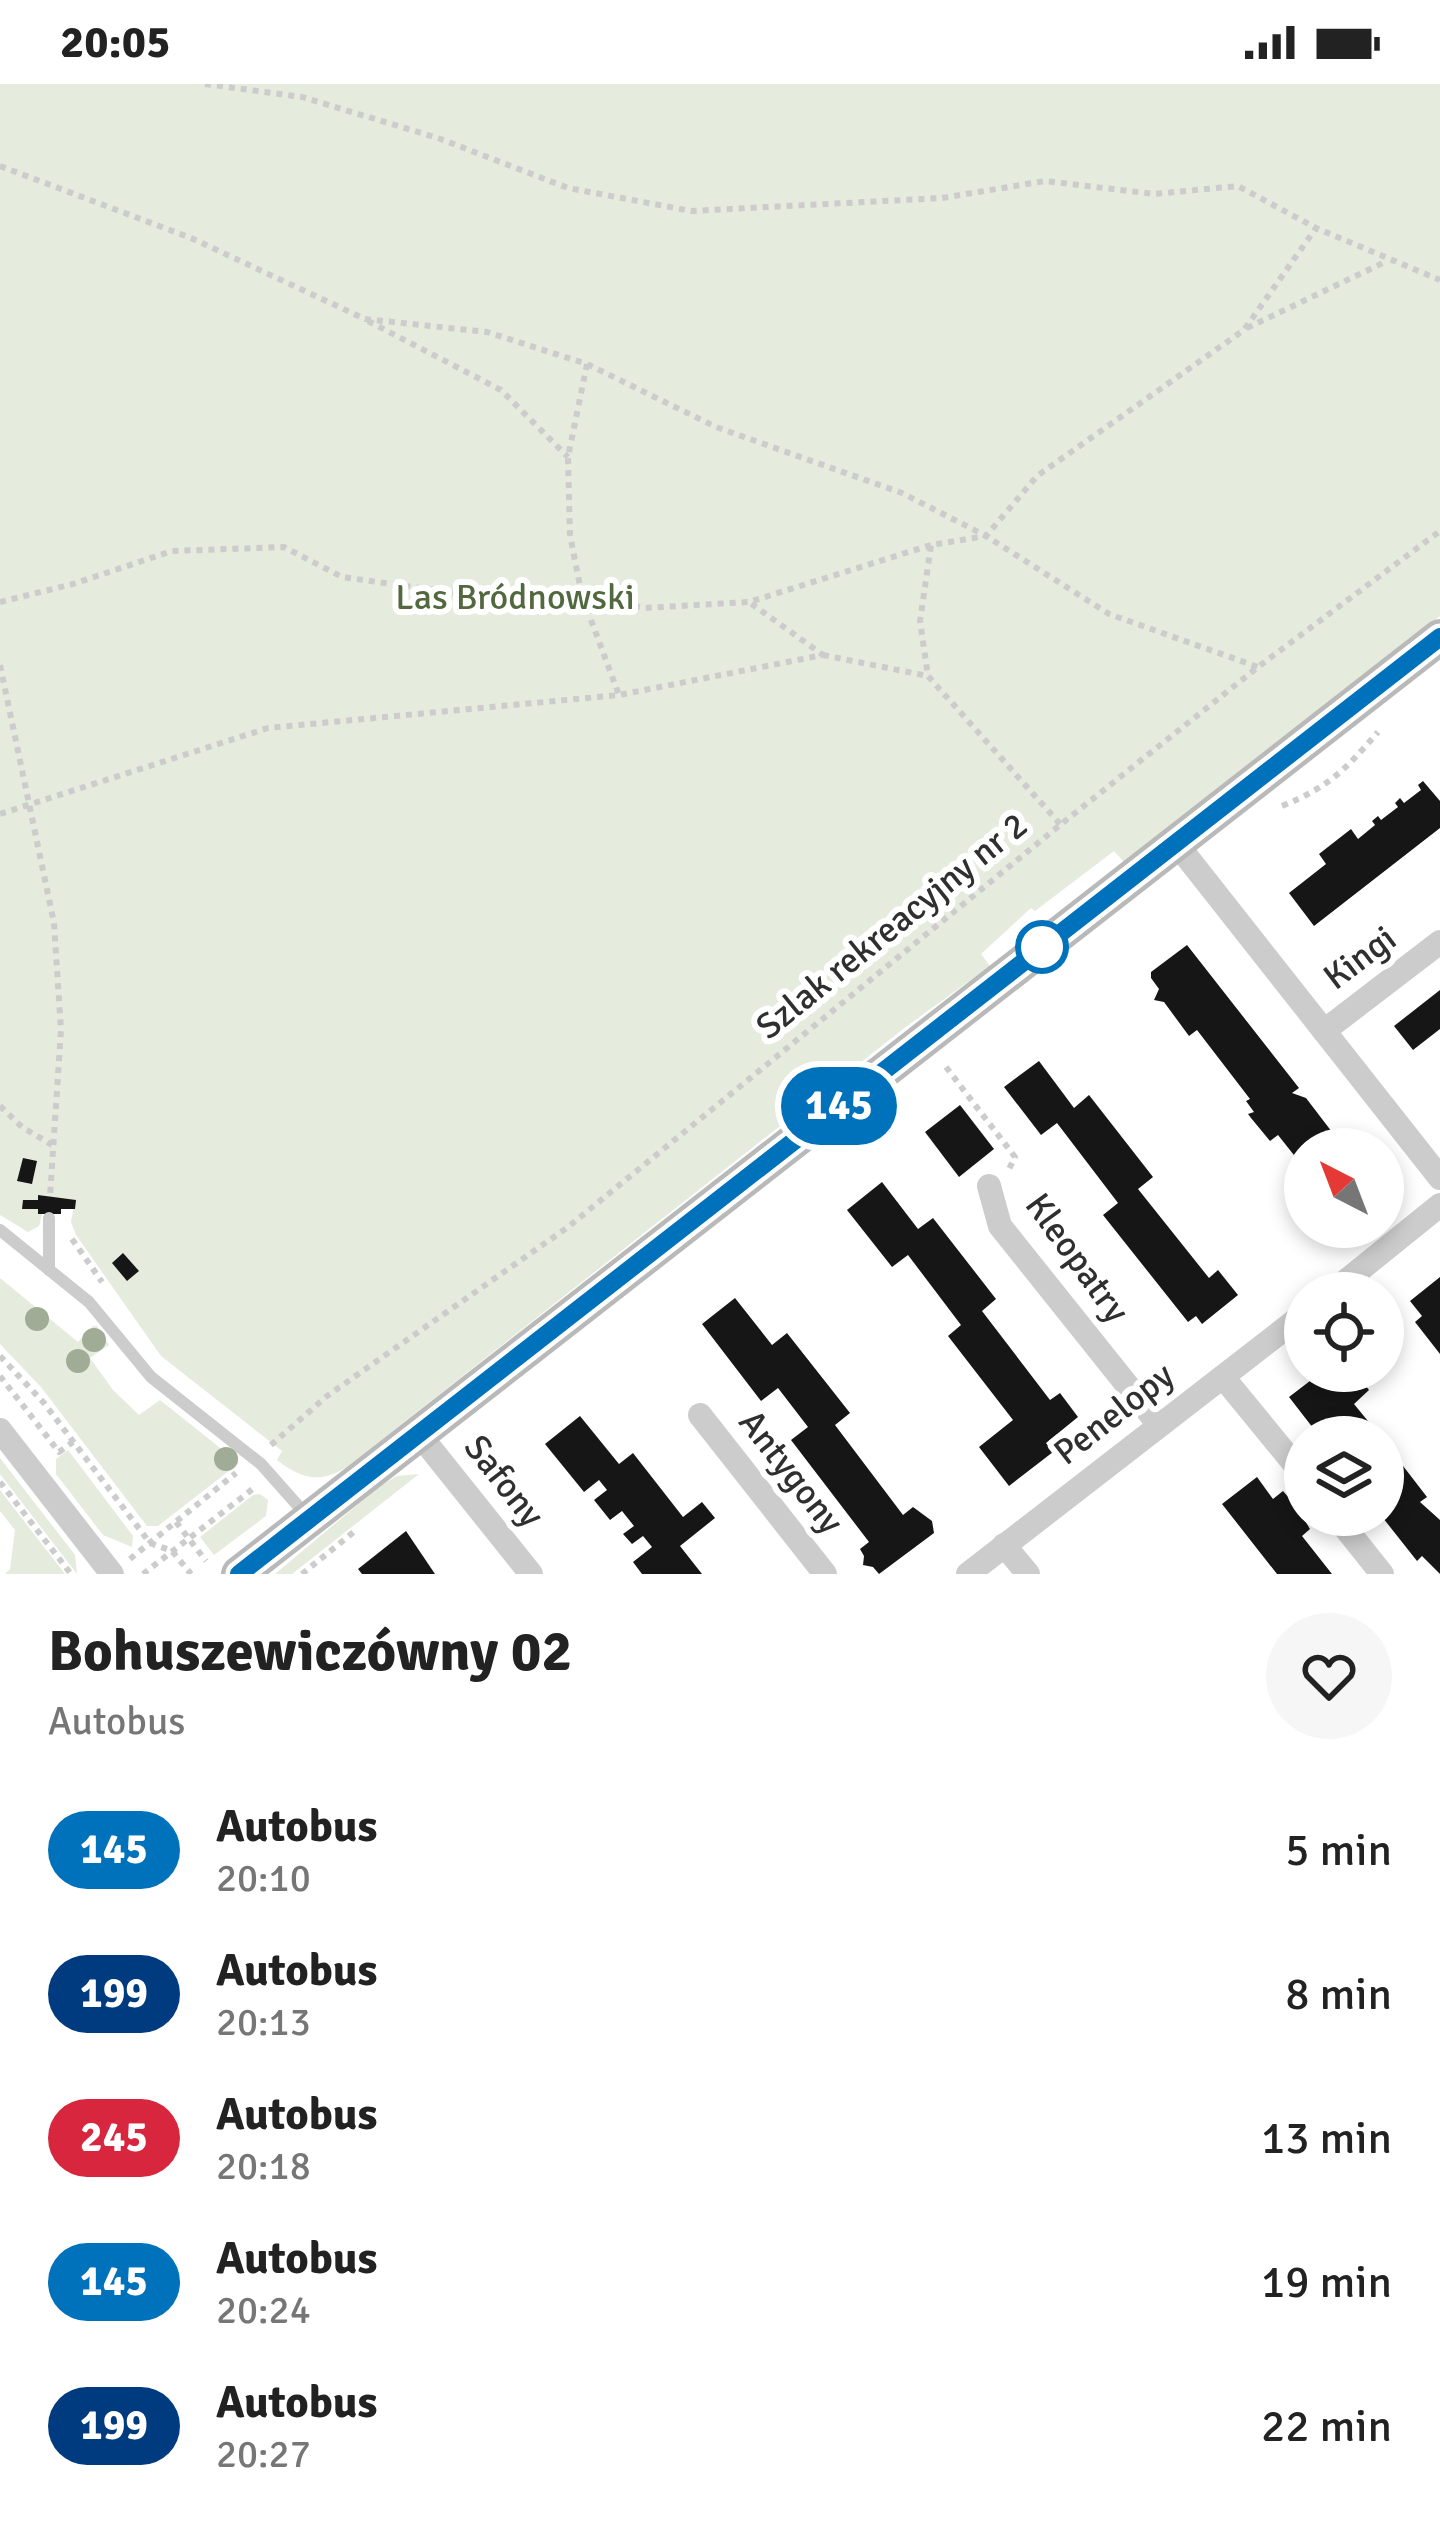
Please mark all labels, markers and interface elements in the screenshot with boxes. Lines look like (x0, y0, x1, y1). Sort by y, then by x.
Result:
text: 20:05 (60, 15, 170, 70)
park label: Las Bródnowski (395, 575, 635, 620)
street label: Szlak rekreacyjny nr 2 (747, 803, 1037, 1049)
street label: Kingi (1315, 916, 1405, 1000)
unlabelled marker (1017, 922, 1067, 972)
line badge: 145 (770, 1067, 908, 1145)
text: 145 (805, 1080, 873, 1131)
north arrow (1284, 1128, 1404, 1248)
map controls (1284, 1128, 1404, 1536)
street label: Kleopatry (1015, 1185, 1139, 1332)
button: locate (1284, 1272, 1404, 1392)
street label: Penelopy (1045, 1353, 1183, 1475)
street label: Antygony (729, 1401, 853, 1543)
button: layers (1284, 1416, 1404, 1536)
street label: Safony (454, 1426, 554, 1536)
button: heart (1266, 1613, 1392, 1739)
text: Bohuszewiczówny 02 (48, 1616, 572, 1687)
text: Autobus (48, 1697, 185, 1745)
text: Autobus (216, 1799, 377, 1854)
text: 5 min (1285, 1823, 1392, 1878)
text: 145 (80, 1824, 148, 1875)
text: 20:10 (216, 1854, 311, 1902)
text: Autobus (216, 1943, 377, 1998)
text: 8 min (1285, 1967, 1392, 2022)
text: 199 (80, 1968, 148, 2019)
text: 20:13 (216, 1998, 311, 2046)
text: Autobus (216, 2087, 377, 2142)
text: 13 min (1261, 2111, 1392, 2166)
text: 245 (80, 2112, 148, 2163)
text: 20:18 (216, 2142, 311, 2190)
text: Autobus (216, 2231, 377, 2286)
text: 19 min (1261, 2255, 1392, 2310)
text: 145 (80, 2256, 148, 2307)
text: 20:24 (216, 2286, 311, 2334)
text: Autobus (216, 2375, 377, 2430)
text: 22 min (1261, 2399, 1392, 2454)
text: 199 (80, 2400, 148, 2451)
text: 20:27 (216, 2430, 311, 2478)

